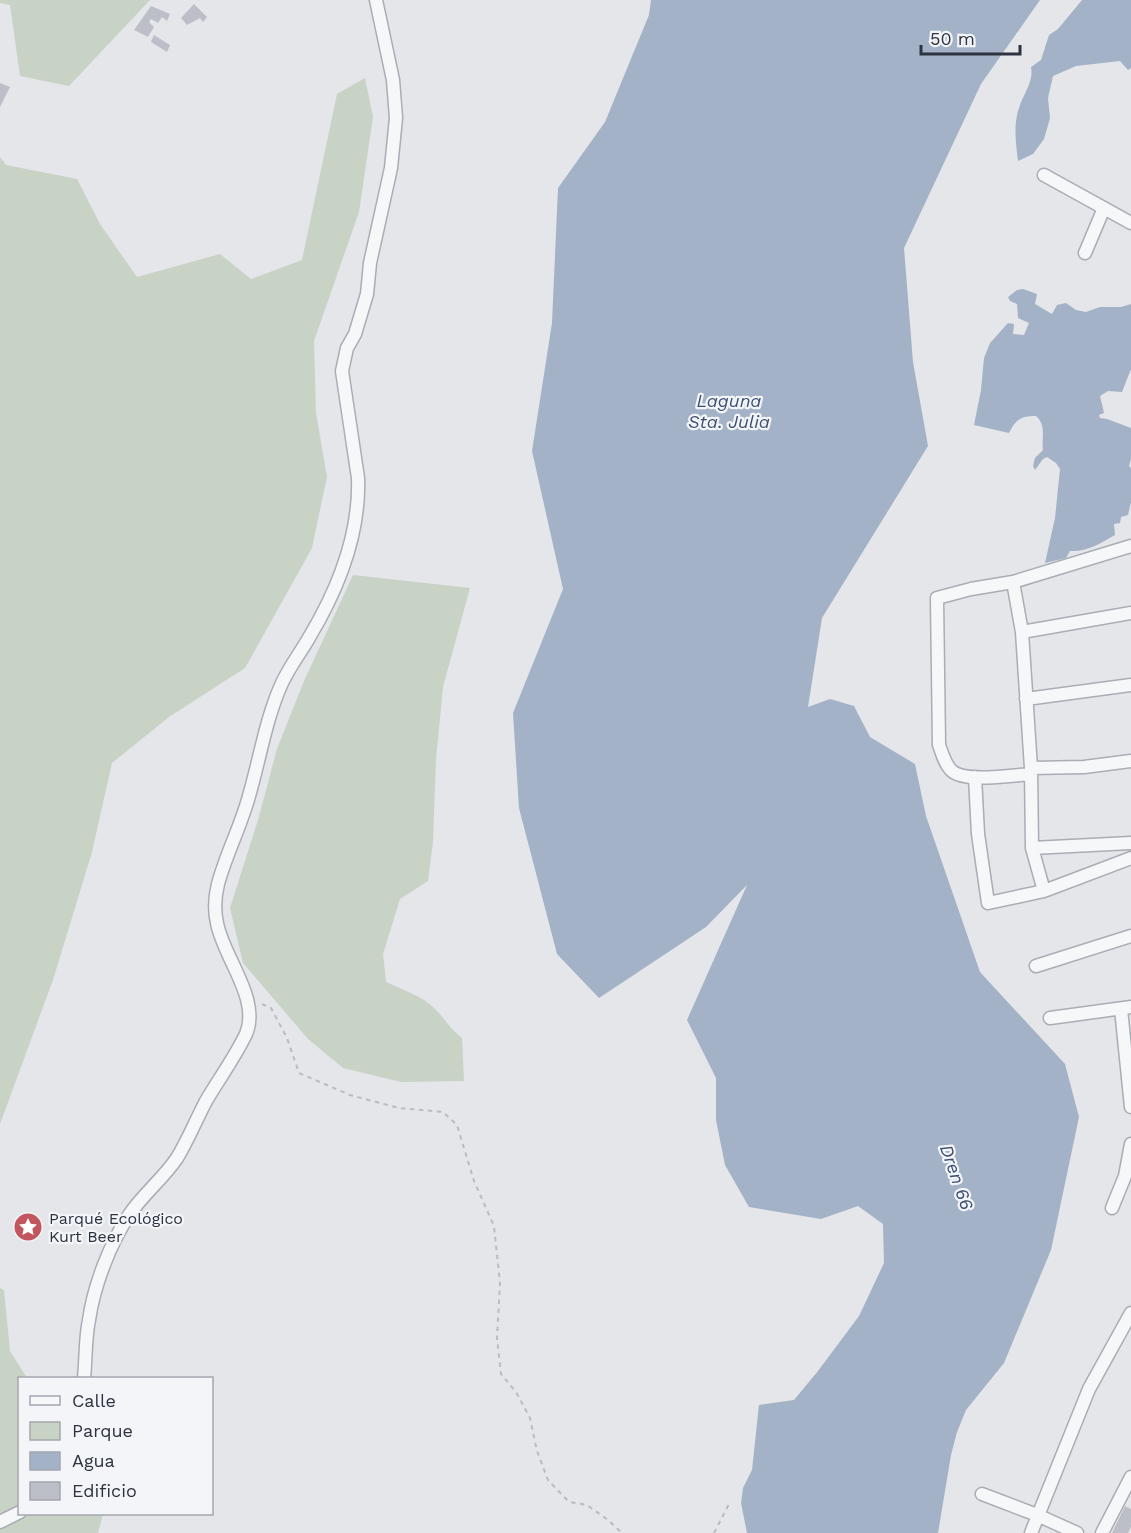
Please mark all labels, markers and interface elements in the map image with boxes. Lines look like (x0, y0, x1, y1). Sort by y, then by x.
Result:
scale bar (921, 18, 1020, 56)
text: 50 m (930, 28, 975, 49)
water label: Laguna Sta. Julia (688, 390, 770, 432)
water label: Dren 66 (936, 1142, 978, 1213)
place label: Parqué Ecológico Kurt Beer (49, 1209, 183, 1246)
place icon: Parqué Ecológico Kurt Beer (12, 1211, 44, 1243)
legend (18, 1377, 213, 1515)
text: Calle (72, 1390, 116, 1411)
text: Parque (72, 1420, 133, 1441)
text: Agua (72, 1450, 115, 1471)
text: Edificio (72, 1480, 137, 1501)

